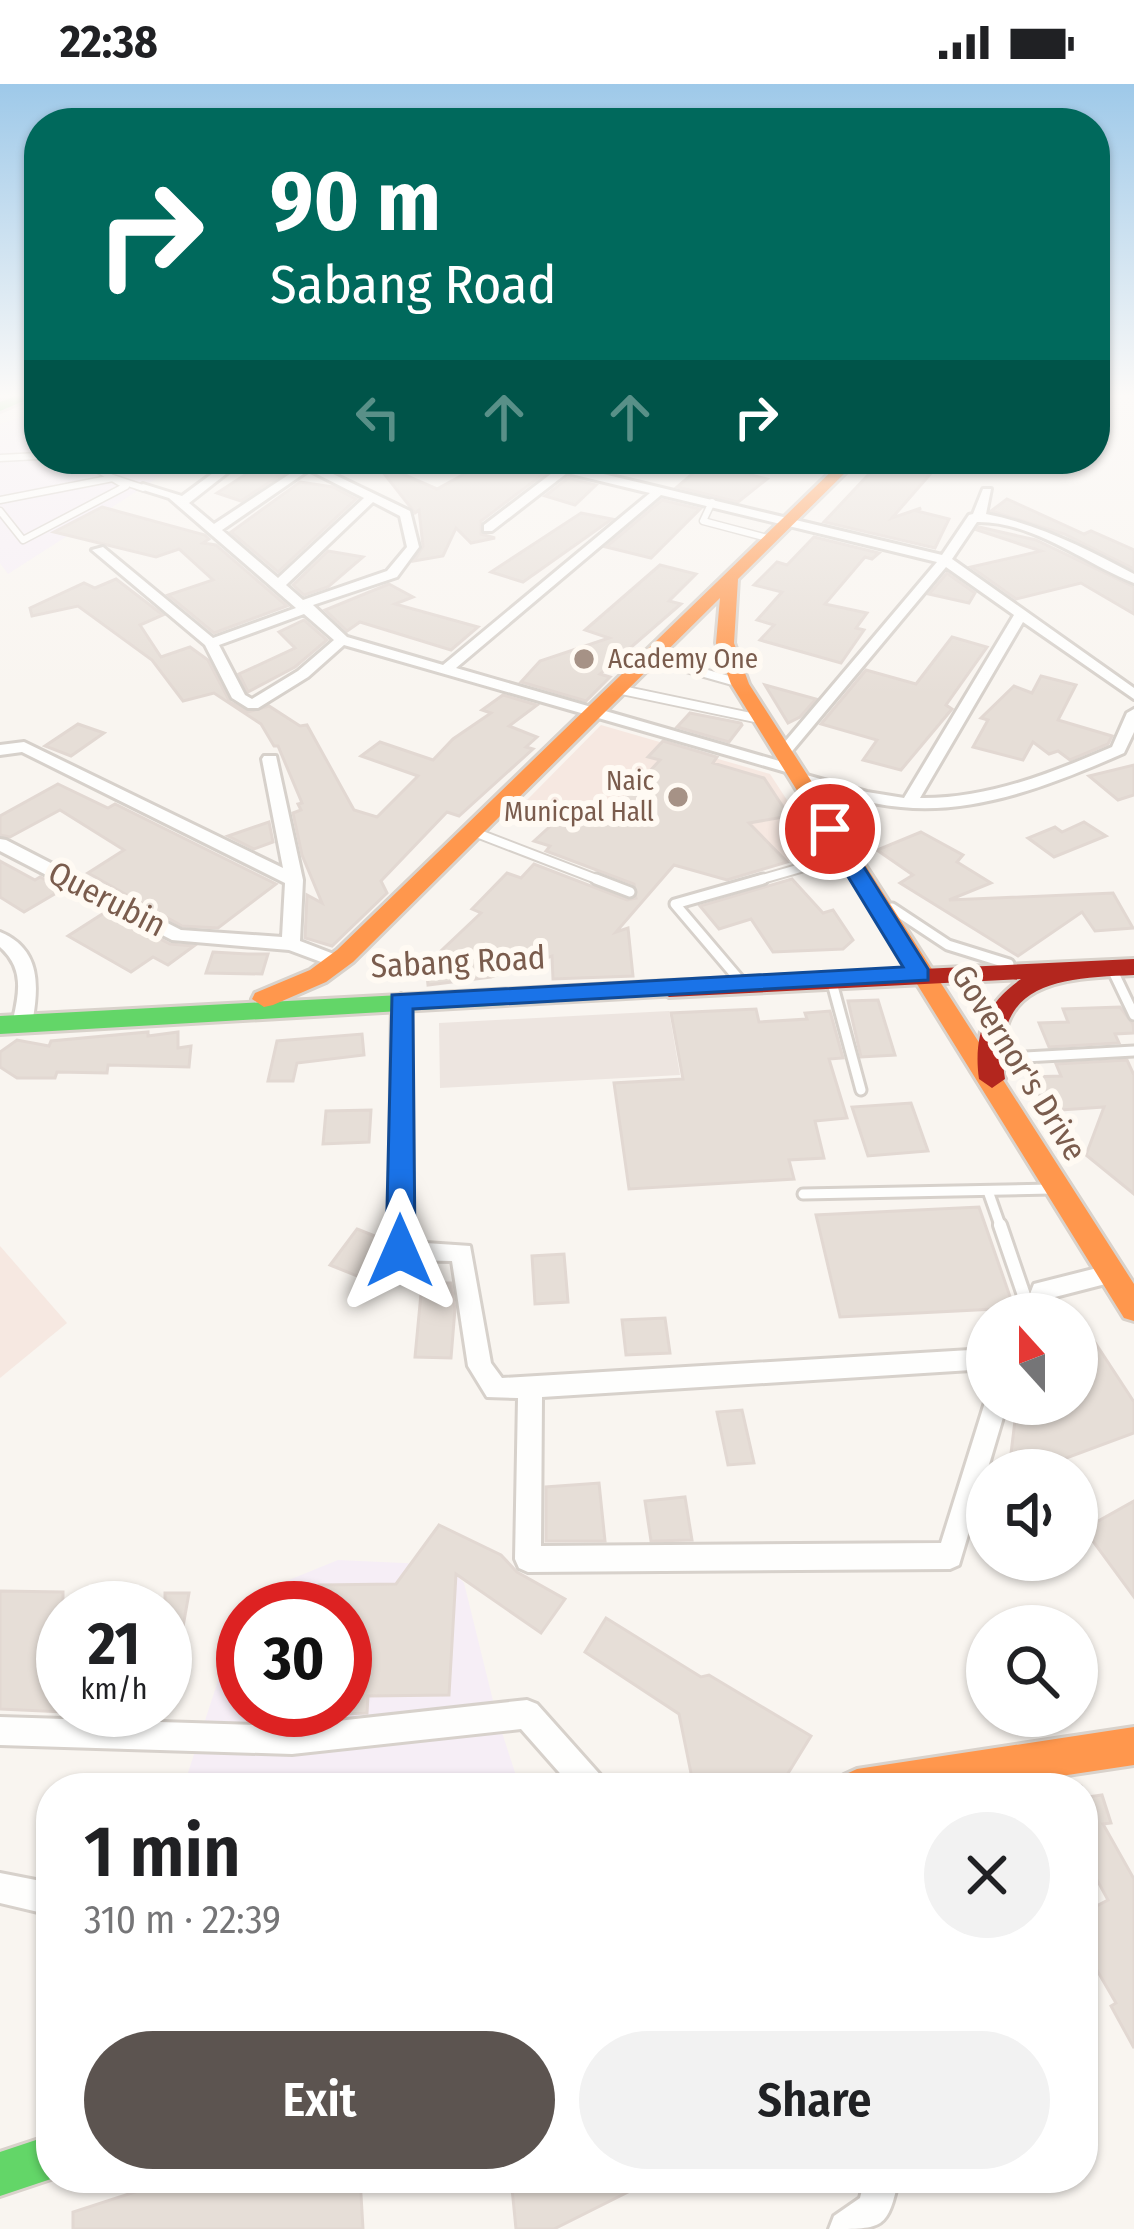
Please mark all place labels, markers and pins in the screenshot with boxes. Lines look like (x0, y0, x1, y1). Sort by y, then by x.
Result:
place label: Academy One (608, 643, 758, 675)
marker: Academy One (571, 646, 597, 672)
place label: Naic Municpal Hall (504, 765, 654, 828)
pin (779, 778, 881, 880)
marker: Naic Municpal Hall (665, 784, 691, 810)

